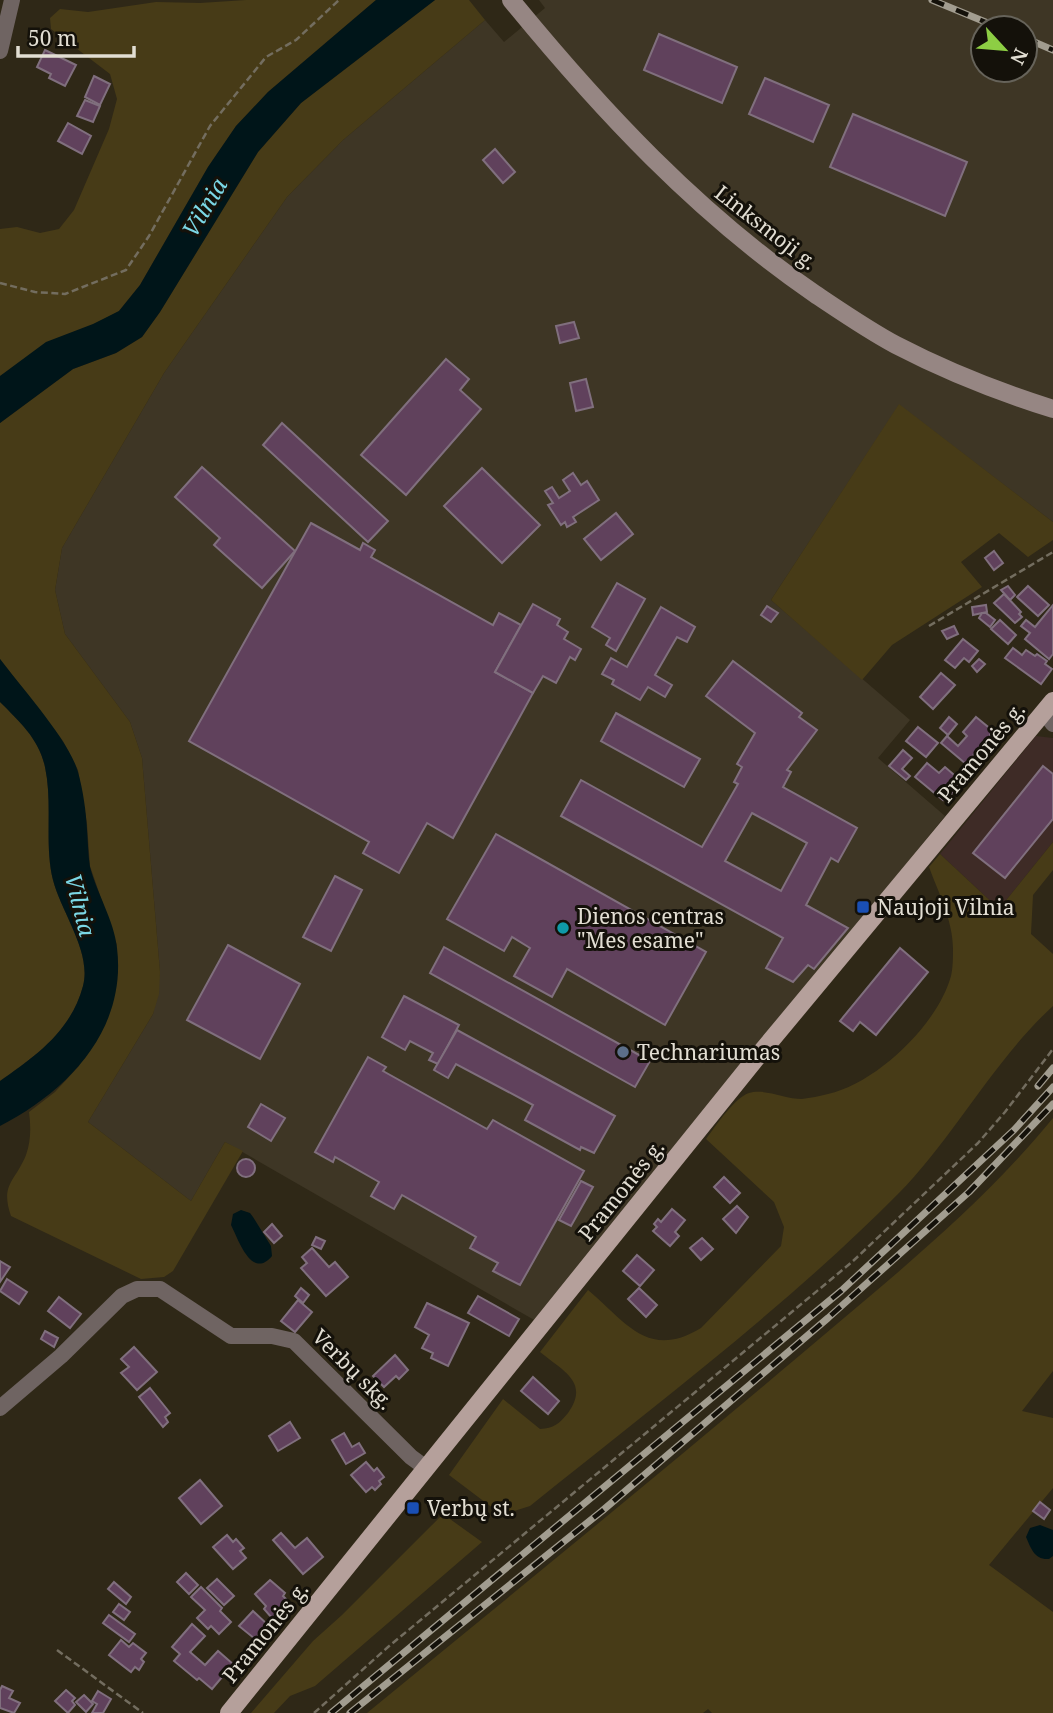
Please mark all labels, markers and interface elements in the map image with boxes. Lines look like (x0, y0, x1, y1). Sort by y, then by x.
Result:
scale bar (18, 14, 133, 58)
north arrow (969, 14, 1039, 84)
text: 50 m (28, 24, 77, 52)
text: N (1004, 44, 1034, 69)
water label: Vilnia (174, 171, 234, 243)
street label: Linksmoji g. (709, 178, 823, 276)
street label: Pramonės g. (931, 696, 1031, 808)
water label: Vilnia (58, 870, 104, 940)
place label: Naujoji Vilnia (877, 893, 1015, 921)
marker: Naujoji Vilnia (855, 899, 871, 915)
place label: Dienos centras "Mes esame" (577, 902, 724, 954)
marker: Dienos centras "Mes esame" (555, 920, 571, 936)
place label: Technariumas (637, 1038, 780, 1066)
marker: Technariumas (615, 1044, 631, 1060)
street label: Pramonės g. (572, 1134, 670, 1246)
street label: Verbų skg. (306, 1322, 400, 1416)
place label: Verbų st. (427, 1494, 515, 1522)
marker: Verbų st. (405, 1500, 421, 1516)
street label: Pramonės g. (216, 1576, 314, 1688)

